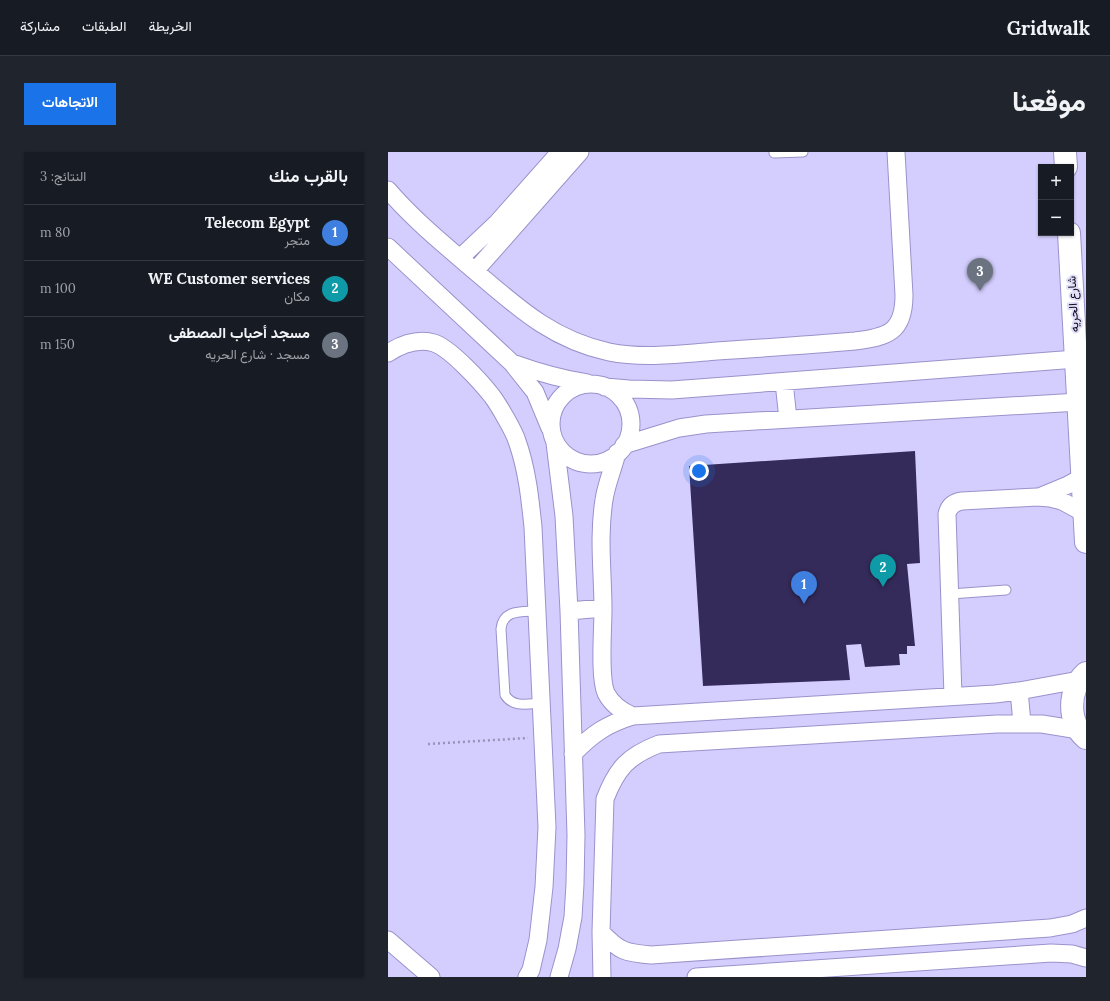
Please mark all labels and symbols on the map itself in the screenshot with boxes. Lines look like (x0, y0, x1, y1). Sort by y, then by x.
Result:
pin: 3 (967, 258, 993, 291)
street label: شارع الحريه (1064, 275, 1083, 333)
your location (689, 461, 709, 481)
pin: 2 (870, 554, 896, 587)
pin: 1 (791, 571, 817, 604)

